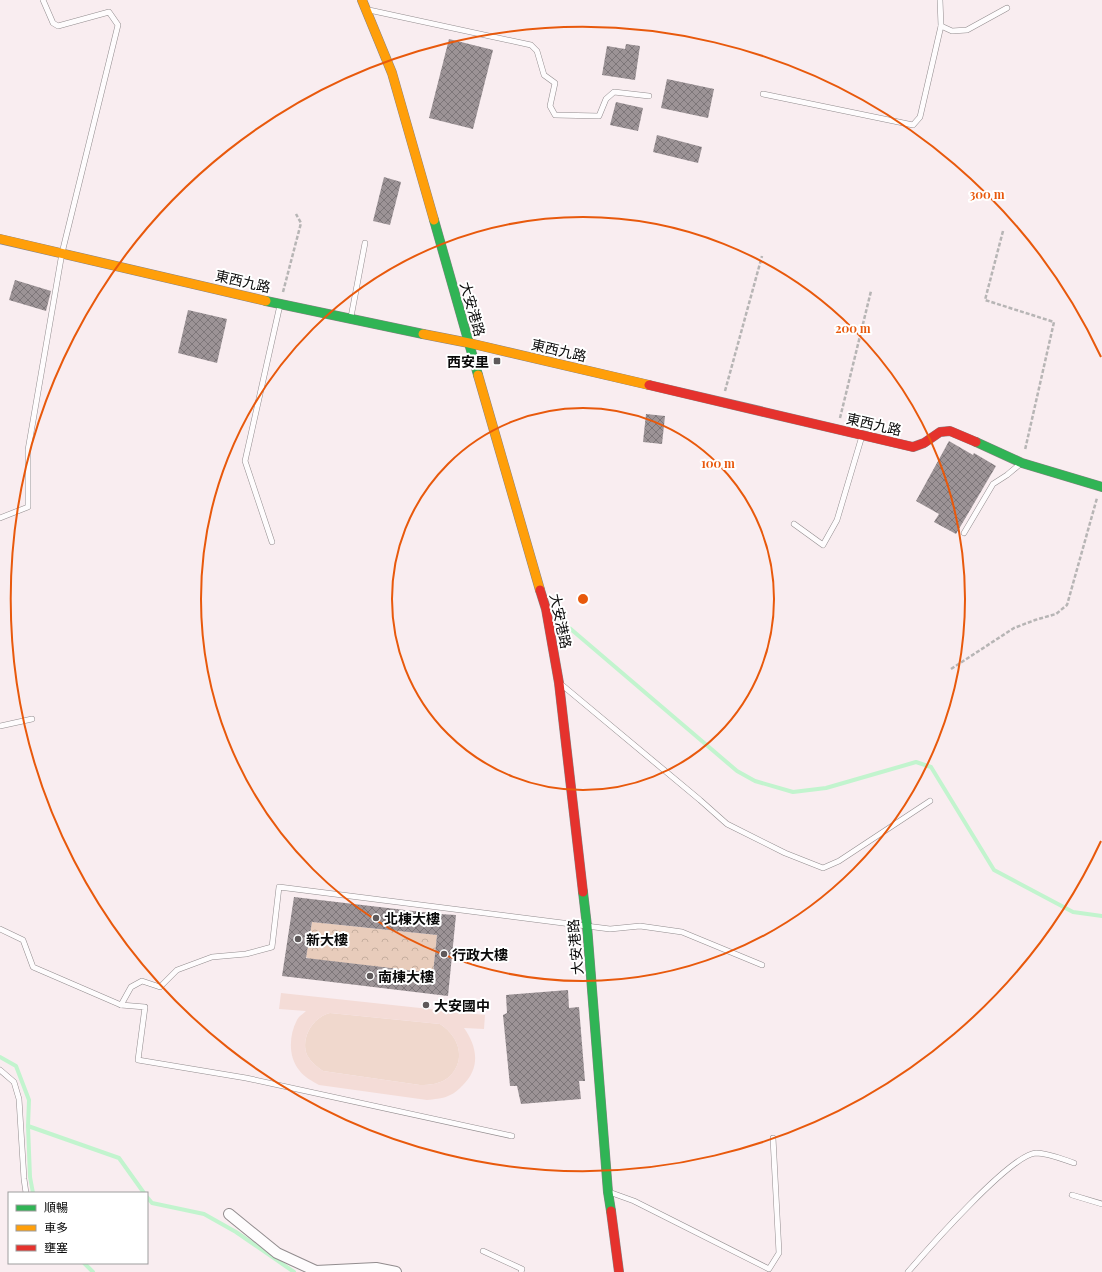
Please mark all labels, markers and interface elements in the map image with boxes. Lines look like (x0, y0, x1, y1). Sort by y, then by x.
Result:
text: 300 m (970, 186, 1005, 202)
street label: 東西九路 (214, 265, 272, 297)
street label: 大安港路 (456, 279, 490, 339)
text: 200 m (835, 320, 871, 336)
street label: 東西九路 (530, 334, 588, 366)
place label: 西安里 (447, 352, 489, 371)
marker: 西安里 (492, 356, 502, 366)
street label: 東西九路 (845, 408, 903, 440)
text: 100 m (701, 455, 735, 471)
street label: 大安港路 (546, 592, 576, 650)
centre of rings (576, 592, 590, 606)
place label: 北棟大樓 (384, 909, 440, 928)
marker: 北棟大樓 (371, 913, 381, 923)
street label: 大安港路 (563, 918, 587, 976)
place label: 新大樓 (306, 930, 348, 949)
marker: 新大樓 (293, 934, 303, 944)
place label: 行政大樓 (452, 945, 508, 964)
marker: 行政大樓 (439, 949, 449, 959)
place label: 南棟大樓 (378, 967, 434, 986)
marker: 南棟大樓 (365, 971, 375, 981)
place label: 大安國中 (434, 996, 490, 1015)
marker: 大安國中 (421, 1000, 431, 1010)
legend (8, 1192, 148, 1264)
text: 順暢 (44, 1199, 68, 1215)
text: 車多 (44, 1219, 68, 1235)
text: 壅塞 (44, 1239, 68, 1255)

